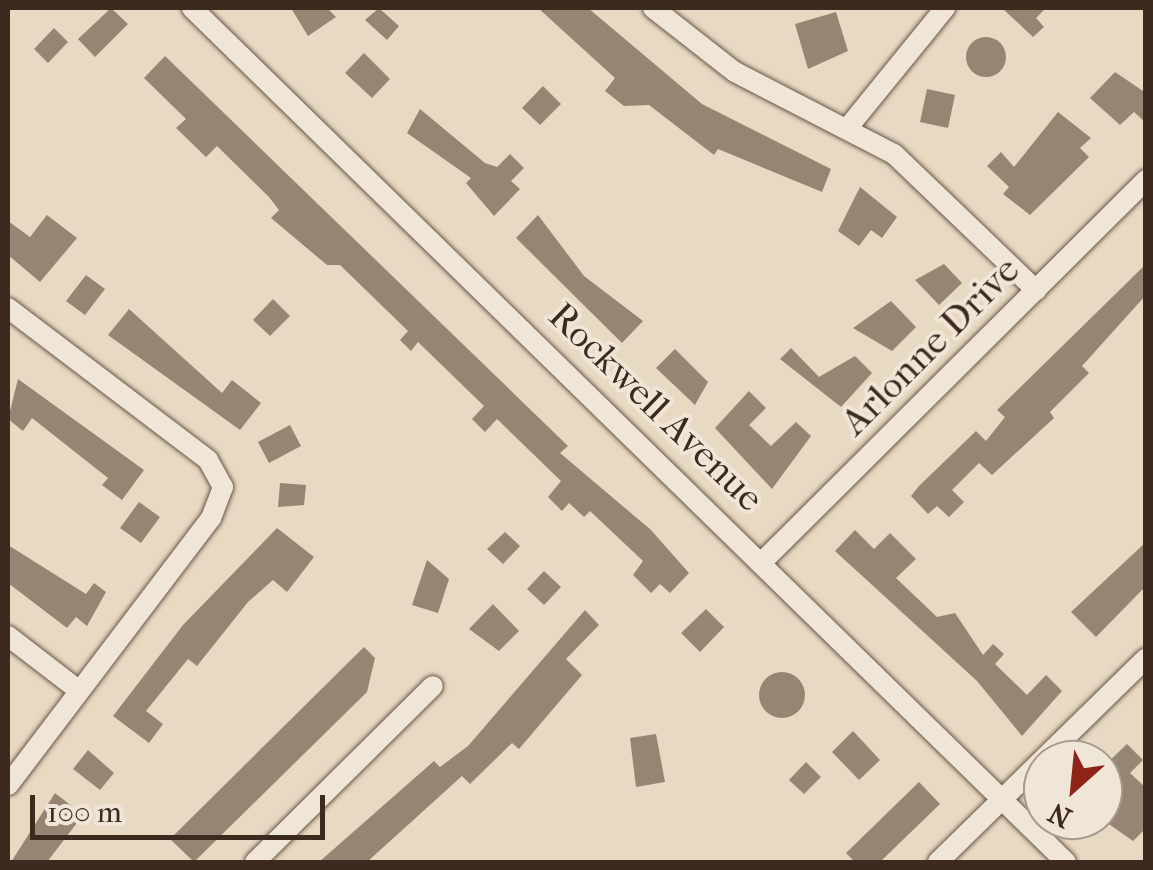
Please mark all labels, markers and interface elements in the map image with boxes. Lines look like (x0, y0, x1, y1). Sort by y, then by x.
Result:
street label: Arlonne Drive (831, 247, 1029, 445)
street label: Rockwell Avenue (539, 293, 773, 521)
north arrow (1023, 740, 1123, 840)
scale bar (35, 775, 330, 837)
text: 100 m (47, 795, 122, 830)
text: N (1043, 796, 1077, 835)

